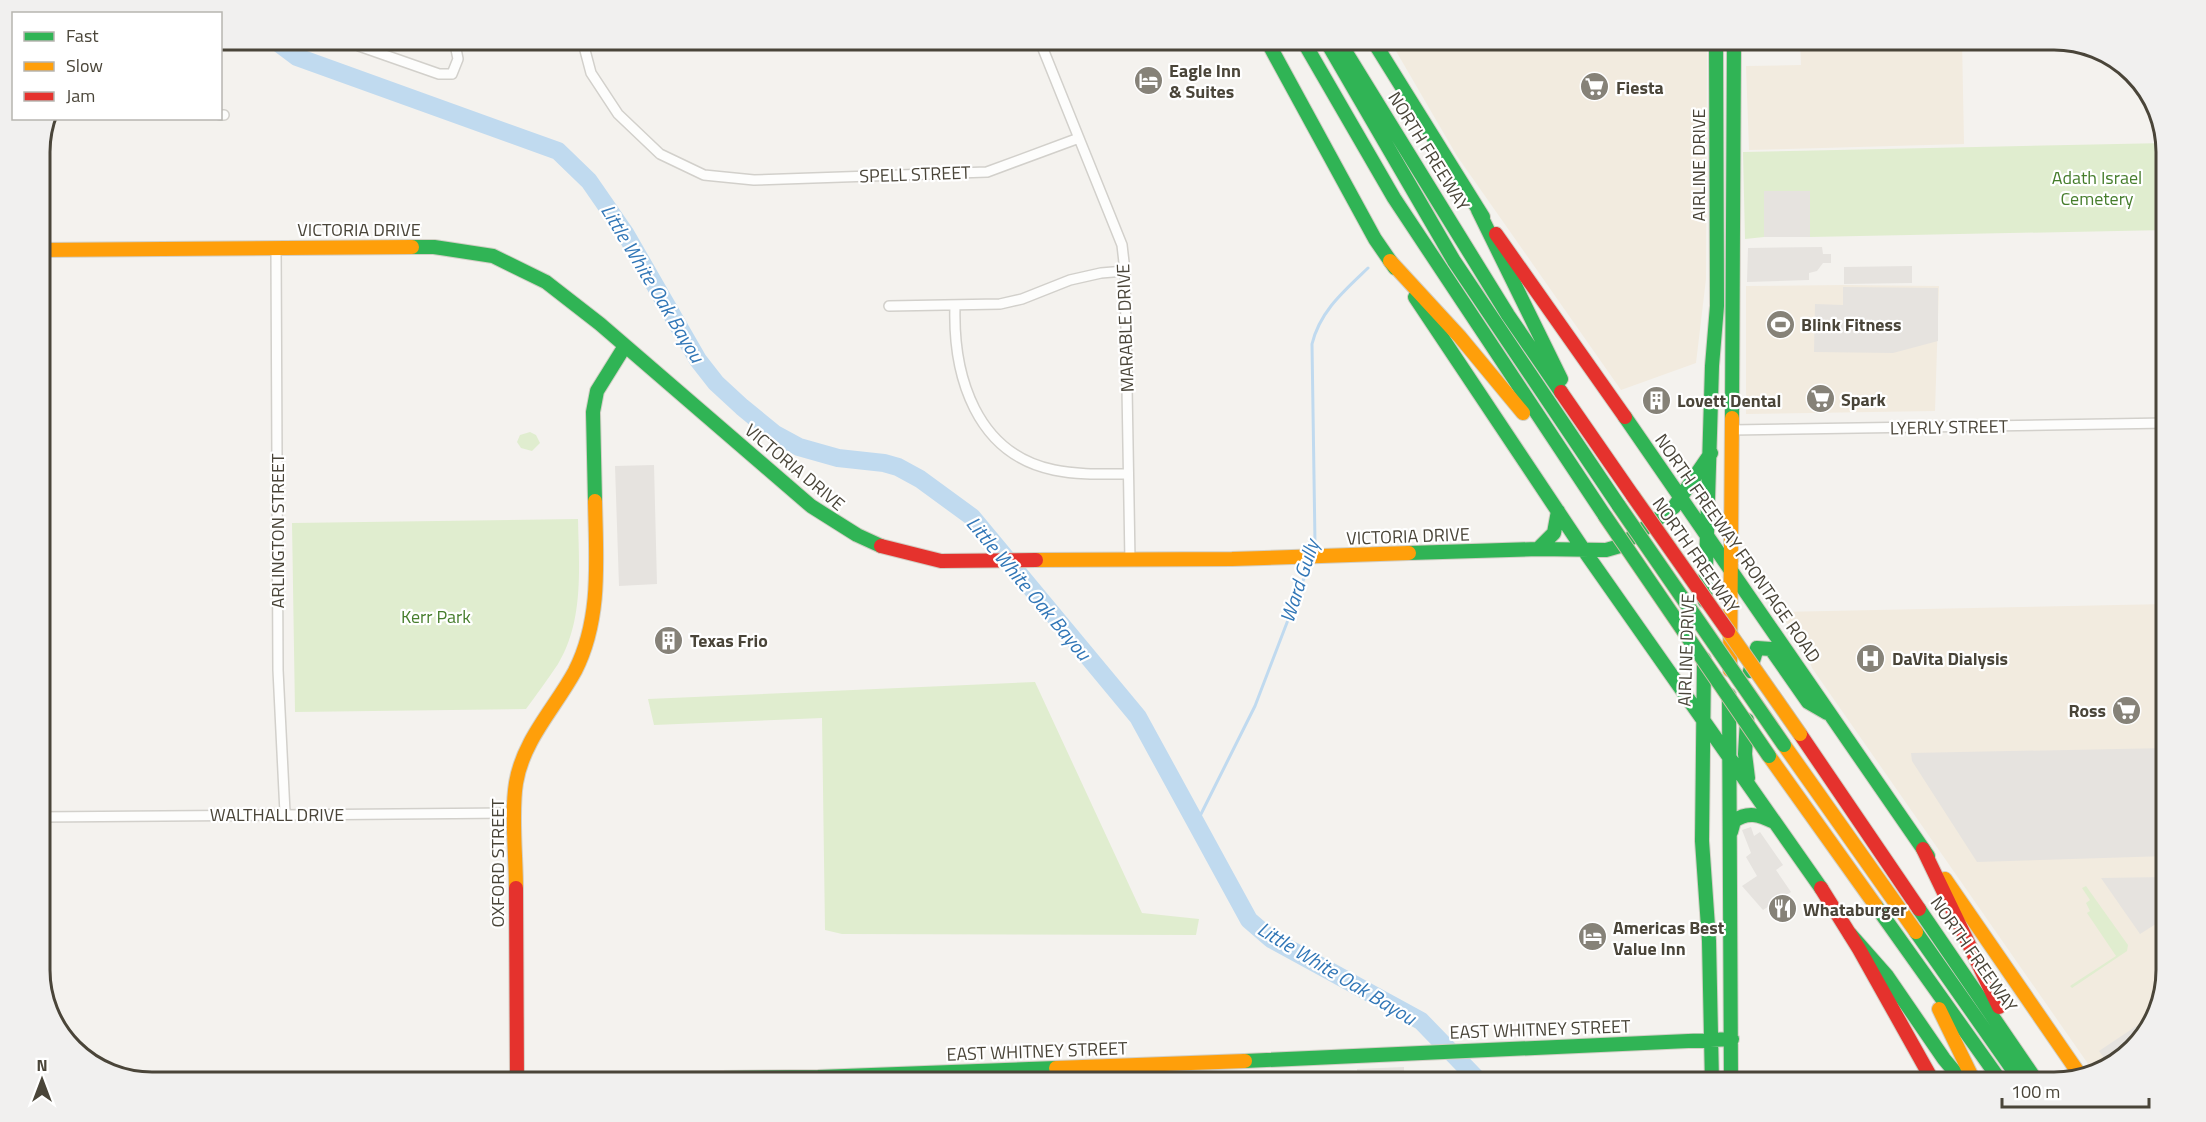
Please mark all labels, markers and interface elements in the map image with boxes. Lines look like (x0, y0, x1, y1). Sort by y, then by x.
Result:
legend (12, 12, 222, 120)
text: Fast (66, 22, 99, 49)
text: Slow (66, 52, 103, 79)
place label: Eagle Inn & Suites (1169, 57, 1241, 105)
hotel icon: Eagle Inn & Suites (1132, 64, 1164, 96)
supermarket icon: Fiesta (1579, 71, 1611, 103)
place label: Fiesta (1616, 74, 1664, 101)
text: Jam (66, 82, 95, 109)
street label: NORTH FREEWAY (1381, 86, 1477, 216)
street label: AIRLINE DRIVE (1685, 108, 1712, 221)
street label: SPELL STREET (859, 159, 972, 189)
park label: Adath Israel Cemetery (2052, 164, 2142, 212)
water label: Little White Oak Bayou (593, 198, 713, 369)
street label: VICTORIA DRIVE (297, 216, 421, 243)
street label: MARABLE DRIVE (1109, 263, 1141, 393)
sports icon: Blink Fitness (1764, 308, 1796, 340)
place label: Blink Fitness (1801, 311, 1902, 338)
supermarket icon: Spark (1804, 383, 1836, 415)
building icon: Lovett Dental (1640, 384, 1672, 416)
place label: Spark (1841, 386, 1886, 413)
place label: Lovett Dental (1677, 387, 1781, 414)
street label: LYERLY STREET (1890, 412, 2009, 442)
street label: VICTORIA DRIVE (739, 417, 851, 517)
street label: NORTH FREEWAY FRONTAGE ROAD (1651, 430, 1825, 666)
street label: ARLINGTON STREET (264, 453, 291, 608)
street label: NORTH FREEWAY (1648, 493, 1744, 617)
water label: Little White Oak Bayou (959, 509, 1099, 668)
street label: VICTORIA DRIVE (1346, 520, 1470, 552)
water label: Ward Gully (1271, 534, 1328, 627)
street label: AIRLINE DRIVE (1671, 593, 1701, 707)
park label: Kerr Park (401, 603, 471, 630)
building icon: Texas Frio (653, 624, 685, 656)
place label: Texas Frio (690, 627, 768, 654)
hospital icon: DaVita Dialysis (1855, 642, 1887, 674)
place label: DaVita Dialysis (1892, 645, 2008, 672)
supermarket icon: Ross (2111, 694, 2143, 726)
place label: Ross (2068, 697, 2106, 724)
street label: OXFORD STREET (484, 798, 511, 928)
street label: WALTHALL DRIVE (210, 801, 344, 828)
street label: NORTH FREEWAY (1924, 891, 2024, 1018)
restaurant icon: Whataburger (1766, 893, 1798, 925)
place label: Whataburger (1803, 896, 1907, 923)
water label: Little White Oak Bayou (1252, 913, 1423, 1033)
place label: Americas Best Value Inn (1613, 914, 1725, 962)
hotel icon: Americas Best Value Inn (1576, 921, 1608, 953)
street label: EAST WHITNEY STREET (1449, 1012, 1632, 1046)
street label: EAST WHITNEY STREET (946, 1034, 1129, 1068)
north arrow (12, 1050, 72, 1110)
text: N (36, 1053, 48, 1077)
scale bar (2002, 1071, 2149, 1109)
text: 100 m (2011, 1078, 2060, 1105)

